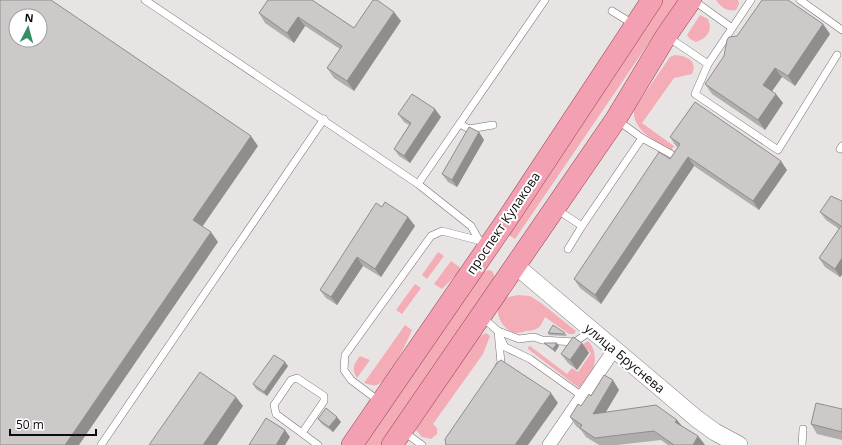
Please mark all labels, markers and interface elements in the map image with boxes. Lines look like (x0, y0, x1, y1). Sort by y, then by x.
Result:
north arrow (8, 8, 48, 48)
text: N (24, 10, 34, 25)
street label: проспект Кулакова (462, 168, 544, 278)
street label: улица Бруснева (581, 319, 669, 397)
scale bar (10, 411, 96, 437)
text: 50 m (16, 416, 44, 433)

